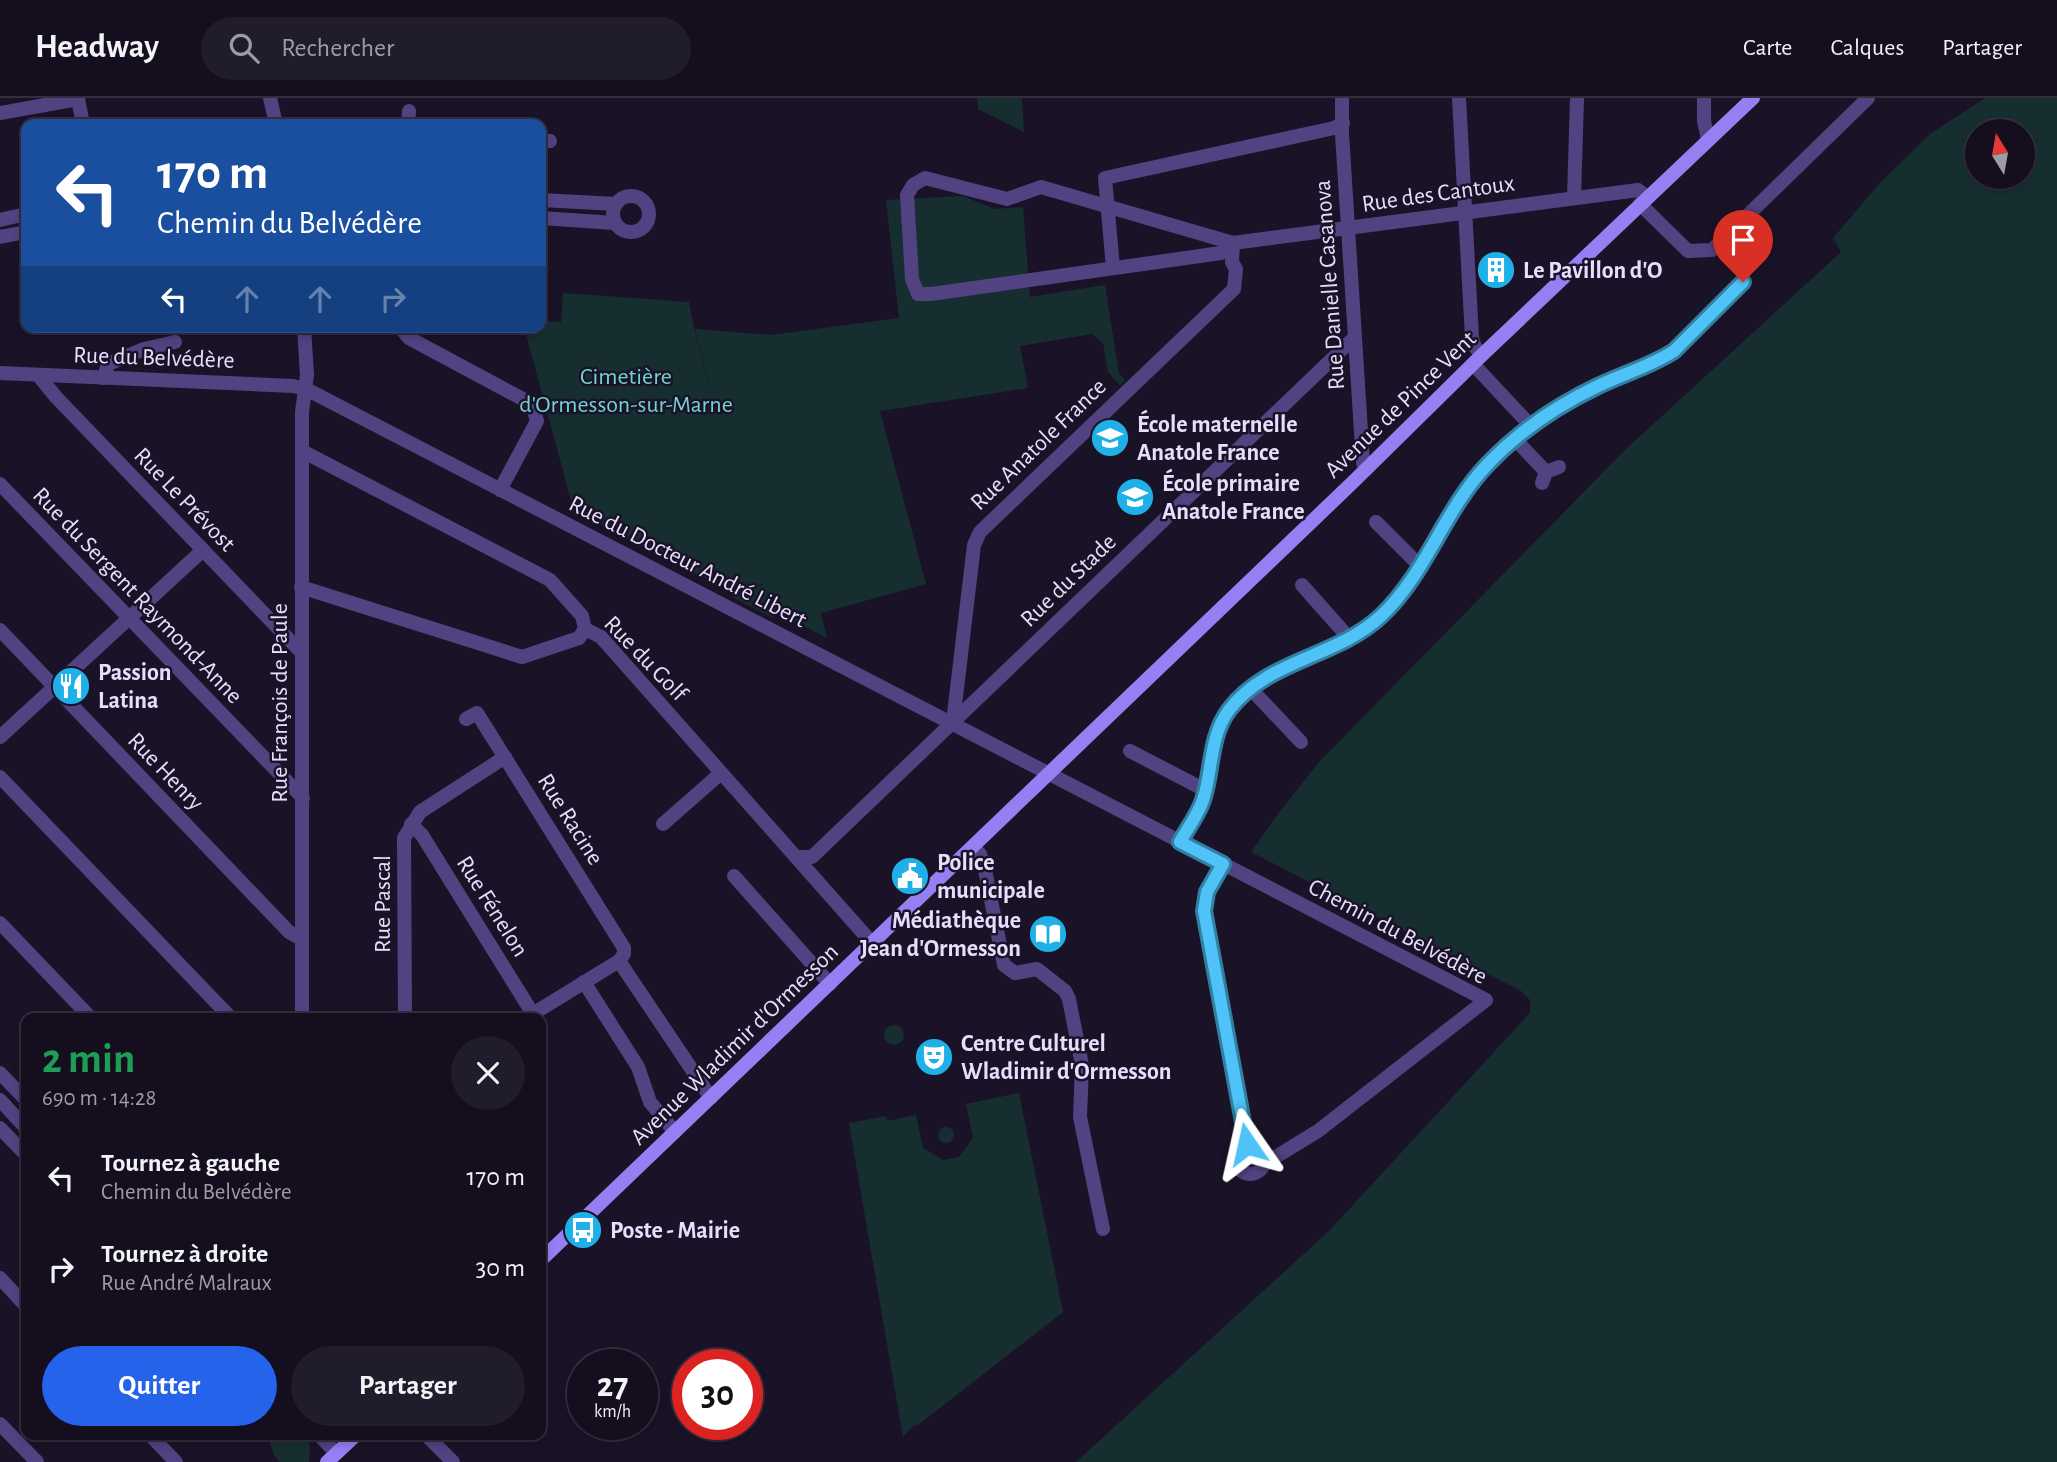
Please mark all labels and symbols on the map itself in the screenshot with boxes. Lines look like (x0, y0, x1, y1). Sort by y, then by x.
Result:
north arrow (1965, 119, 2035, 189)
street label: Rue des Cantoux (1360, 171, 1517, 217)
street label: Rue Danielle Casanova (1311, 179, 1349, 391)
pin (1713, 210, 1773, 282)
building icon: Le Pavillon d'O (1475, 249, 1517, 291)
place label: Le Pavillon d'O (1523, 259, 1663, 283)
street label: Avenue de Pince Vent (1320, 326, 1481, 483)
street label: Rue du Belvédère (73, 343, 235, 373)
park label: Cimetière d'Ormesson-sur-Marne (519, 365, 733, 417)
street label: Rue Anatole France (966, 374, 1111, 515)
place label: École maternelle Anatole France (1137, 409, 1298, 465)
school or university icon: École maternelle Anatole France (1089, 417, 1131, 459)
street label: Rue Le Prévost (129, 443, 240, 556)
place label: École primaire Anatole France (1162, 468, 1305, 524)
school or university icon: École primaire Anatole France (1114, 476, 1156, 518)
street label: Rue du Sergent Raymond-Anne (28, 483, 247, 708)
street label: Rue du Docteur André Libert (565, 491, 811, 632)
street label: Rue du Stade (1016, 530, 1121, 632)
street label: Rue François de Paule (268, 603, 292, 803)
street label: Rue du Golf (599, 612, 692, 707)
place label: Passion Latina (98, 661, 171, 713)
restaurant icon: Passion Latina (50, 665, 92, 707)
street label: Rue Henry (123, 728, 208, 815)
street label: Rue Racine (533, 770, 607, 869)
place label: Police municipale (937, 851, 1045, 903)
street label: Rue Fénelon (452, 852, 533, 961)
street label: Rue Pascal (371, 855, 395, 953)
public building icon: Police municipale (889, 855, 931, 897)
street label: Chemin du Belvédère (1304, 875, 1491, 989)
place label: Médiathèque Jean d'Ormesson (860, 909, 1021, 961)
library icon: Médiathèque Jean d'Ormesson (1027, 913, 1069, 955)
street label: Avenue Wladimir d'Ormesson (626, 940, 843, 1150)
place label: Centre Culturel Wladimir d'Ormesson (961, 1032, 1171, 1084)
theatre icon: Centre Culturel Wladimir d'Ormesson (913, 1036, 955, 1078)
position arrow (1210, 1107, 1284, 1181)
bus stop icon: Poste - Mairie (562, 1209, 604, 1251)
place label: Poste - Mairie (610, 1219, 740, 1243)
speed limit sign: 30 (672, 1349, 763, 1440)

